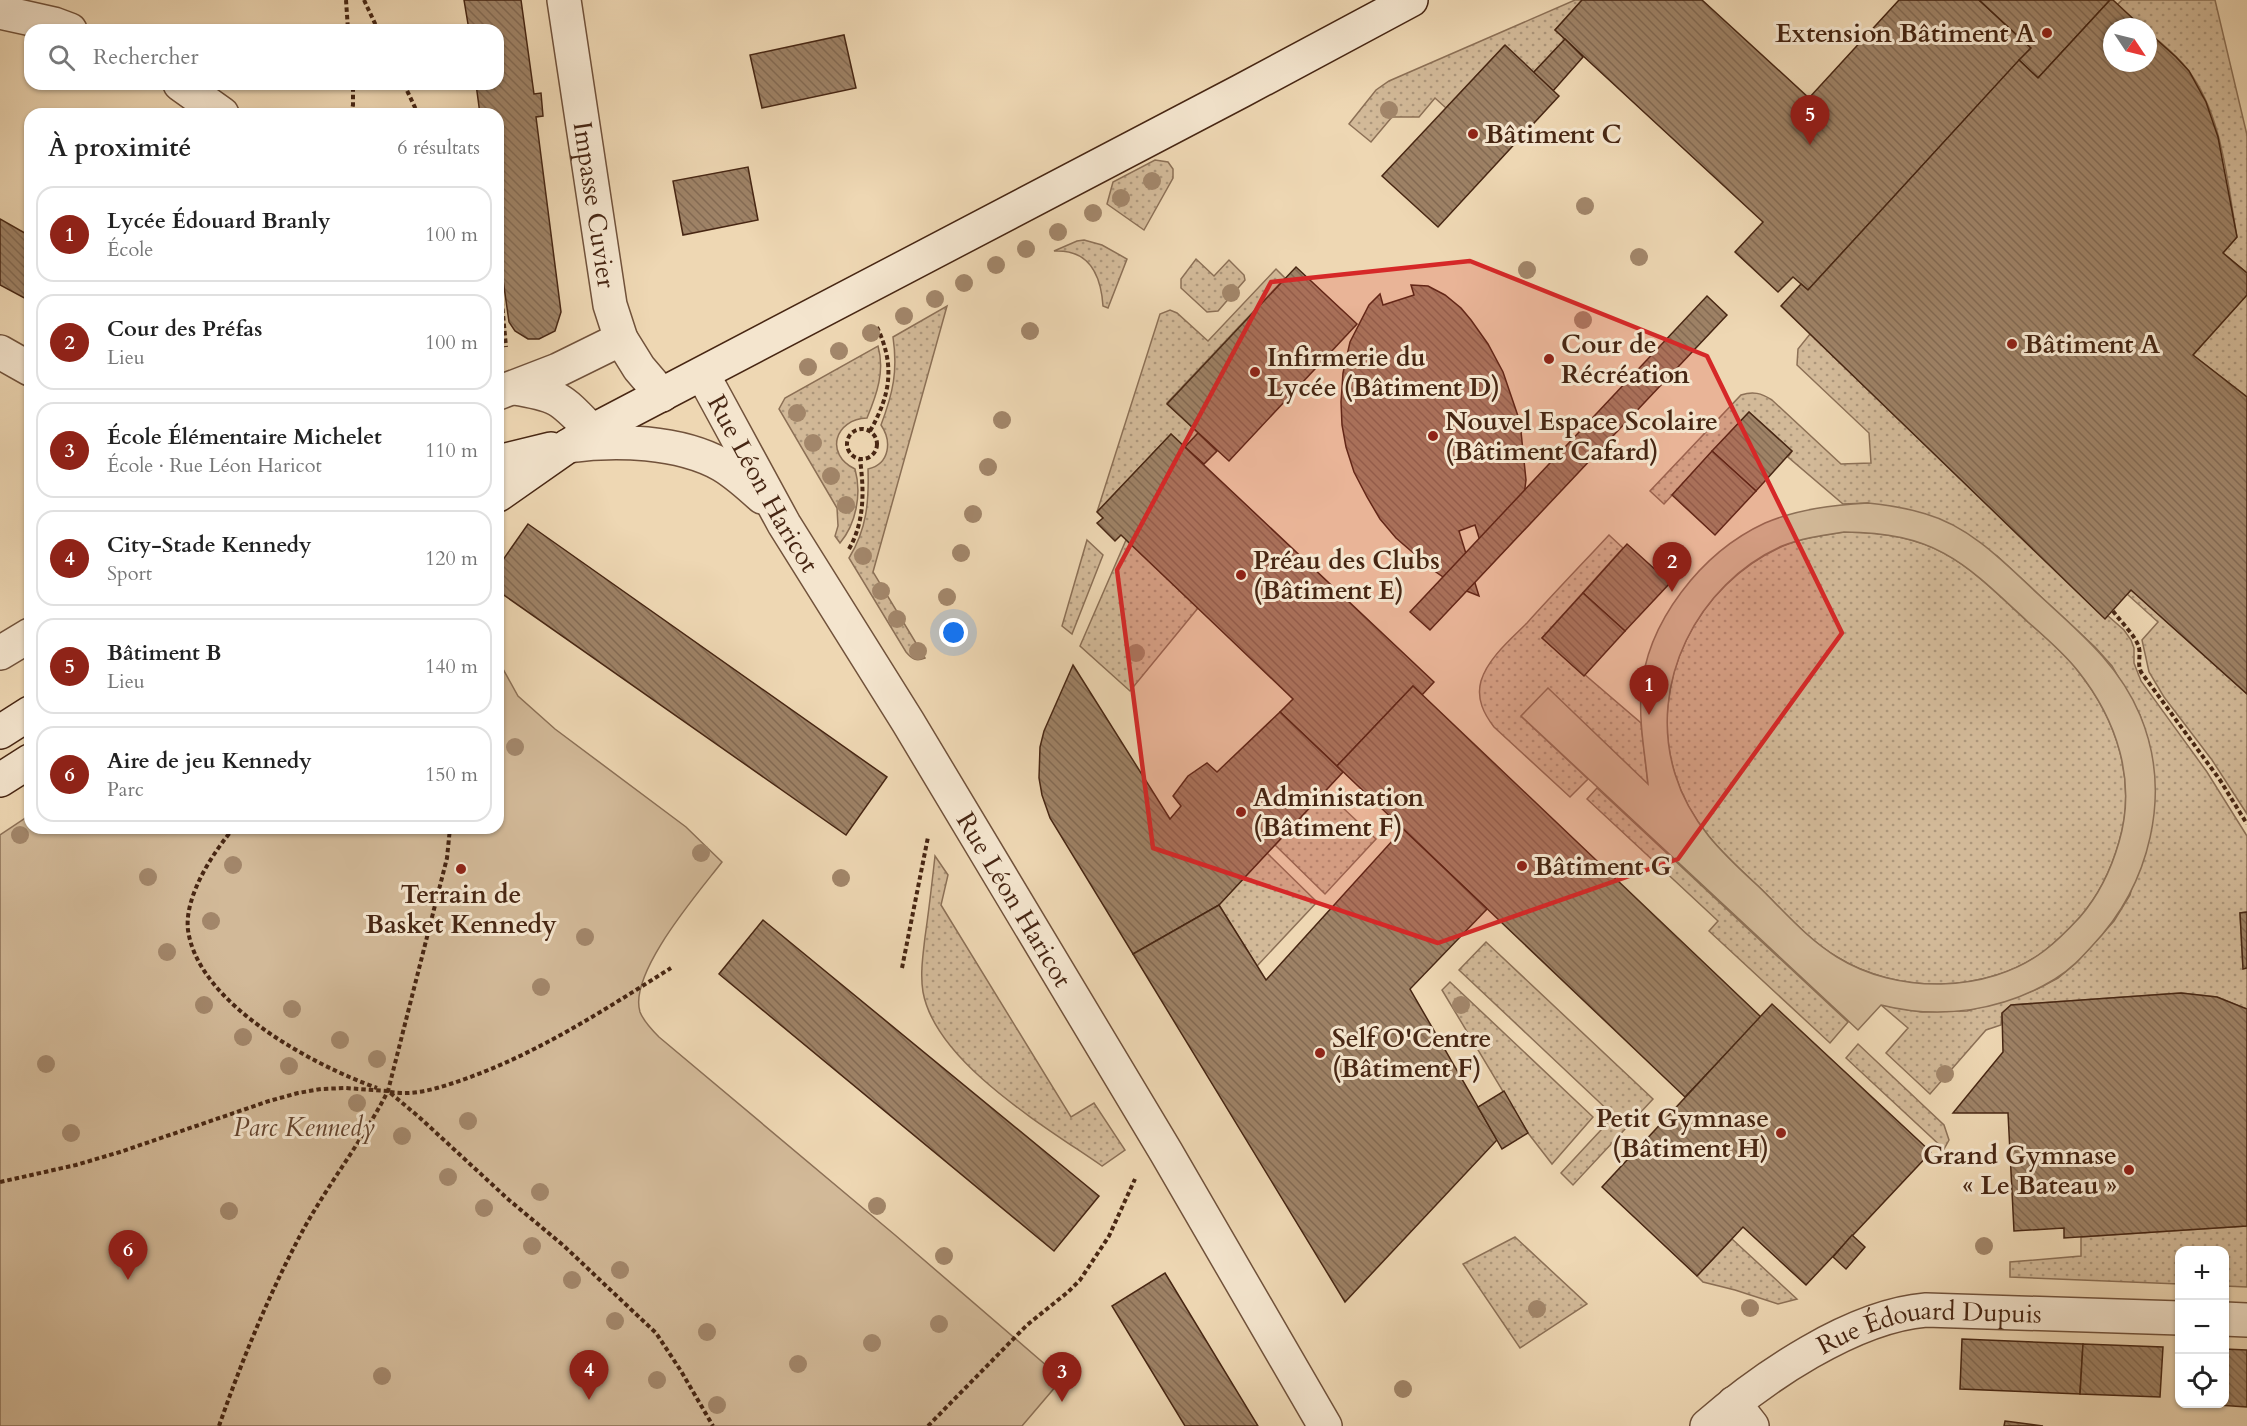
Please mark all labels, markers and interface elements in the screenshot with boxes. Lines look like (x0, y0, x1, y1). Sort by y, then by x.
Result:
place label: Extension Bâtiment A (1775, 16, 2035, 51)
north arrow (2103, 18, 2157, 72)
search box (24, 24, 504, 90)
marker: Extension Bâtiment A (2040, 26, 2054, 40)
icon: search (45, 41, 78, 74)
text: Rechercher (93, 42, 198, 72)
pin: 5 (1790, 96, 1830, 145)
place label: Bâtiment C (1485, 117, 1622, 152)
street label: Impasse Cuvier (565, 119, 624, 291)
marker: Bâtiment C (1466, 127, 1480, 141)
text: À proximité (48, 130, 191, 165)
text: 6 résultats (397, 134, 480, 161)
text: Lycée Édouard Branly (107, 206, 330, 236)
text: 1 (64, 221, 75, 248)
text: 100 m (425, 221, 478, 248)
text: École (107, 236, 153, 263)
text: Cour des Préfas (107, 314, 262, 344)
place label: Cour de Récréation (1561, 327, 1690, 392)
place label: Bâtiment A (2024, 327, 2161, 362)
text: 2 (64, 329, 75, 356)
text: 100 m (425, 329, 478, 356)
marker: Bâtiment A (2005, 337, 2019, 351)
place label: Infirmerie du Lycée (Bâtiment D) (1267, 340, 1500, 405)
text: Lieu (107, 344, 145, 371)
marker: Cour de Récréation (1542, 352, 1556, 366)
marker: Infirmerie du Lycée (Bâtiment D) (1248, 365, 1262, 379)
street label: Rue Léon Haricot (699, 389, 827, 579)
place label: Nouvel Espace Scolaire (Bâtiment Cafard) (1445, 404, 1718, 469)
text: École Élémentaire Michelet (107, 422, 382, 452)
marker: Nouvel Espace Scolaire (Bâtiment Cafard) (1426, 429, 1440, 443)
text: 3 (64, 437, 75, 464)
text: 110 m (425, 437, 478, 464)
text: École · Rue Léon Haricot (107, 452, 322, 479)
text: City-Stade Kennedy (107, 530, 312, 560)
pin: 2 (1652, 542, 1692, 592)
place label: Préau des Clubs (Bâtiment E) (1253, 543, 1440, 608)
text: 4 (64, 545, 75, 572)
text: 120 m (425, 545, 478, 572)
text: Sport (107, 560, 152, 587)
marker: Préau des Clubs (Bâtiment E) (1234, 568, 1248, 582)
your location (939, 618, 968, 647)
text: Bâtiment B (107, 638, 222, 668)
text: 5 (64, 653, 75, 680)
text: 140 m (425, 653, 478, 680)
pin: 1 (1630, 666, 1668, 715)
text: Lieu (107, 668, 145, 695)
text: Aire de jeu Kennedy (107, 746, 312, 776)
text: 6 (64, 761, 75, 788)
text: 150 m (425, 761, 478, 788)
text: Parc (107, 776, 144, 803)
place label: Administation (Bâtiment F) (1253, 780, 1425, 845)
marker: Administation (Bâtiment F) (1234, 805, 1248, 819)
street label: Rue Léon Haricot (948, 806, 1080, 994)
place label: Bâtiment G (1534, 849, 1672, 884)
marker: Bâtiment G (1515, 859, 1529, 873)
marker: Terrain de Basket Kennedy (454, 862, 468, 876)
place label: Terrain de Basket Kennedy (365, 877, 557, 942)
place label: Self O'Centre (Bâtiment F) (1332, 1021, 1491, 1086)
marker: Self O'Centre (Bâtiment F) (1313, 1046, 1327, 1060)
place label: Petit Gymnase (Bâtiment H) (1596, 1101, 1769, 1166)
park label: Parc Kennedy (233, 1110, 375, 1145)
marker: Petit Gymnase (Bâtiment H) (1774, 1126, 1788, 1140)
place label: Grand Gymnase « Le Bateau » (1923, 1138, 2117, 1203)
marker: Grand Gymnase « Le Bateau » (2122, 1163, 2136, 1177)
pin: 6 (108, 1230, 148, 1280)
map controls (2175, 1246, 2229, 1408)
button: + (2175, 1246, 2229, 1300)
street label: Rue Édouard Dupuis (1811, 1293, 2042, 1363)
button: − (2175, 1300, 2229, 1354)
pin: 4 (570, 1350, 608, 1400)
pin: 3 (1042, 1352, 1082, 1402)
button: locate (2175, 1354, 2229, 1408)

